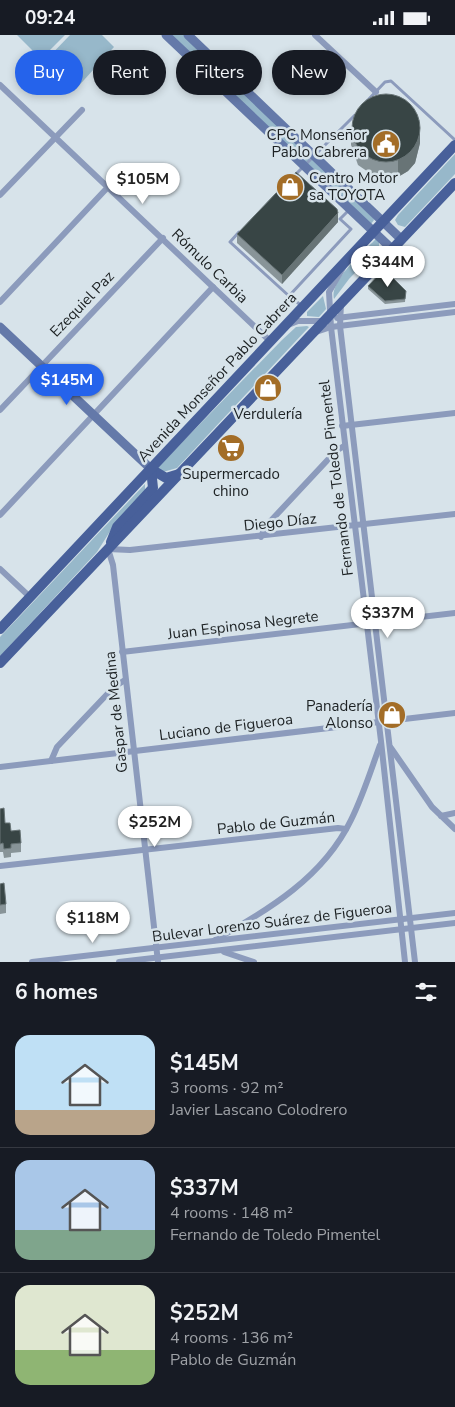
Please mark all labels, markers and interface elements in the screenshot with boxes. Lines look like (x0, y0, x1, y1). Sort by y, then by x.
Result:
text: 09:24 (25, 5, 75, 31)
chip: Buy (15, 50, 83, 95)
chip: Rent (93, 50, 166, 95)
chip: Filters (176, 50, 262, 95)
chip: New (272, 50, 346, 95)
place label: CPC Monseñor Pablo Cabrera (266, 125, 368, 162)
public building icon: CPC Monseñor Pablo Cabrera (371, 129, 401, 159)
pin: $105M (108, 163, 178, 205)
text: $105M (117, 168, 169, 190)
place label: Centro Motor sa TOYOTA (309, 168, 398, 205)
shop icon: Centro Motor sa TOYOTA (275, 172, 305, 202)
street label: Rómulo Carbia (167, 224, 253, 308)
pin: $344M (353, 245, 423, 288)
text: $344M (362, 251, 414, 273)
street label: Ezequiel Paz (45, 267, 119, 341)
street label: Avenida Monseñor Pablo Cabrera (133, 288, 301, 466)
pin: $145M (32, 363, 102, 406)
text: $145M (41, 369, 93, 391)
shop icon: Verdulería (253, 373, 283, 403)
street label: Fernando de Toledo Pimentel (314, 378, 358, 577)
place label: Verdulería (232, 404, 303, 424)
supermarket icon: Supermercado chino (216, 433, 246, 463)
place label: Supermercado chino (182, 464, 280, 501)
street label: Diego Díaz (243, 508, 317, 536)
pin: $337M (353, 597, 423, 639)
text: $337M (362, 602, 414, 624)
street label: Juan Espinosa Negrete (165, 606, 320, 644)
street label: Gaspar de Medina (100, 650, 132, 774)
place label: Panadería Alonso (306, 696, 373, 733)
shop icon: Panadería Alonso (377, 700, 407, 730)
street label: Luciano de Figueroa (158, 709, 294, 745)
pin: $252M (120, 805, 190, 848)
street label: Pablo de Guzmán (216, 807, 336, 839)
text: $252M (129, 811, 181, 833)
street label: Bulevar Lorenzo Suárez de Figueroa (151, 897, 393, 947)
pin: $118M (58, 901, 128, 944)
text: $118M (67, 907, 119, 929)
text: 6 homes (15, 978, 98, 1006)
icon: filters (412, 978, 440, 1006)
text: $145M (170, 1049, 239, 1077)
icon: home (55, 1055, 115, 1115)
text: 3 rooms · 92 m² (170, 1077, 283, 1099)
text: Javier Lascano Colodrero (170, 1099, 347, 1121)
text: $337M (170, 1174, 239, 1202)
icon: home (55, 1180, 115, 1240)
text: 4 rooms · 148 m² (170, 1202, 293, 1224)
text: Fernando de Toledo Pimentel (170, 1224, 380, 1246)
text: $252M (170, 1299, 239, 1327)
icon: home (55, 1305, 115, 1365)
text: 4 rooms · 136 m² (170, 1327, 293, 1349)
text: Pablo de Guzmán (170, 1349, 296, 1371)

